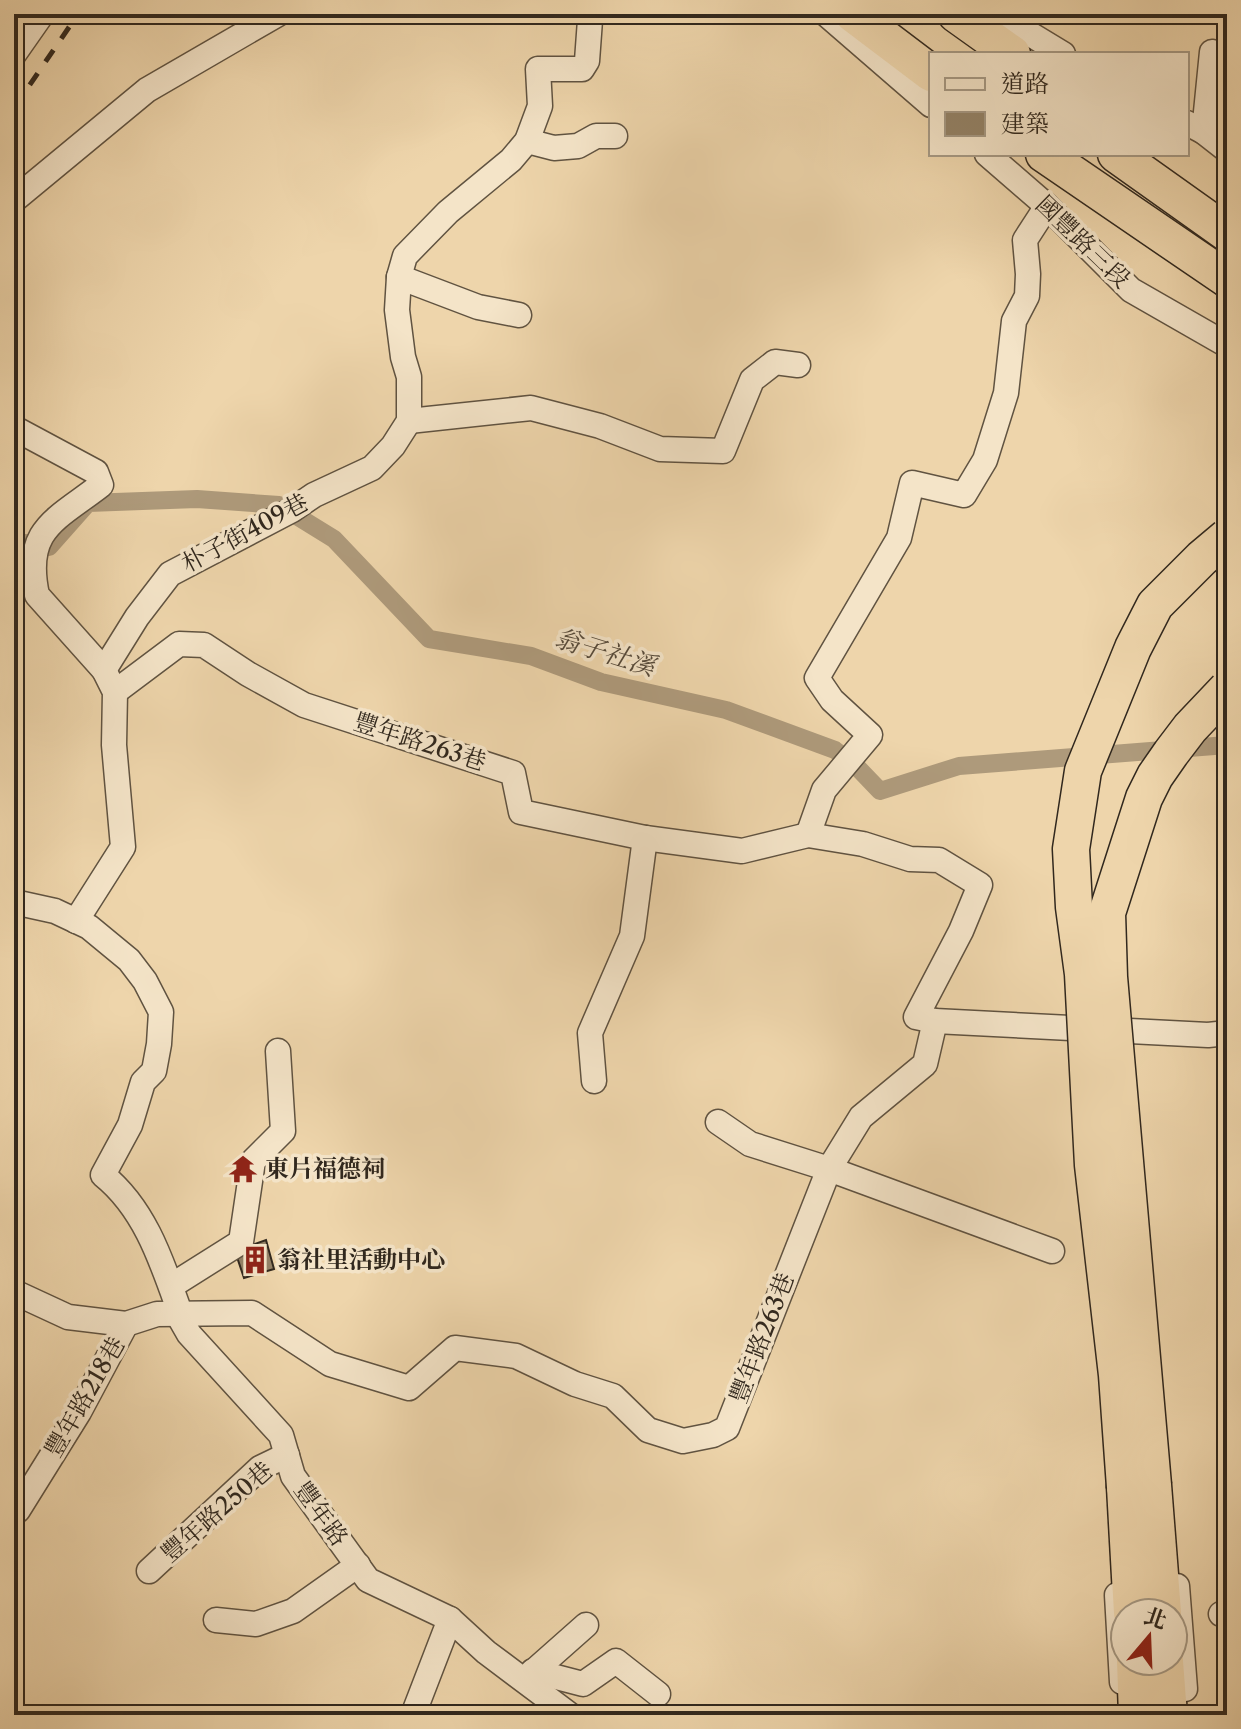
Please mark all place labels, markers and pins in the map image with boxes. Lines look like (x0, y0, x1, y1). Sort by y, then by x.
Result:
temple icon: 東片福德祠 (228, 1154, 258, 1184)
place label: 東片福德祠 (265, 1154, 385, 1183)
building icon: 翁社里活動中心 (240, 1245, 270, 1275)
place label: 翁社里活動中心 (277, 1245, 445, 1274)

